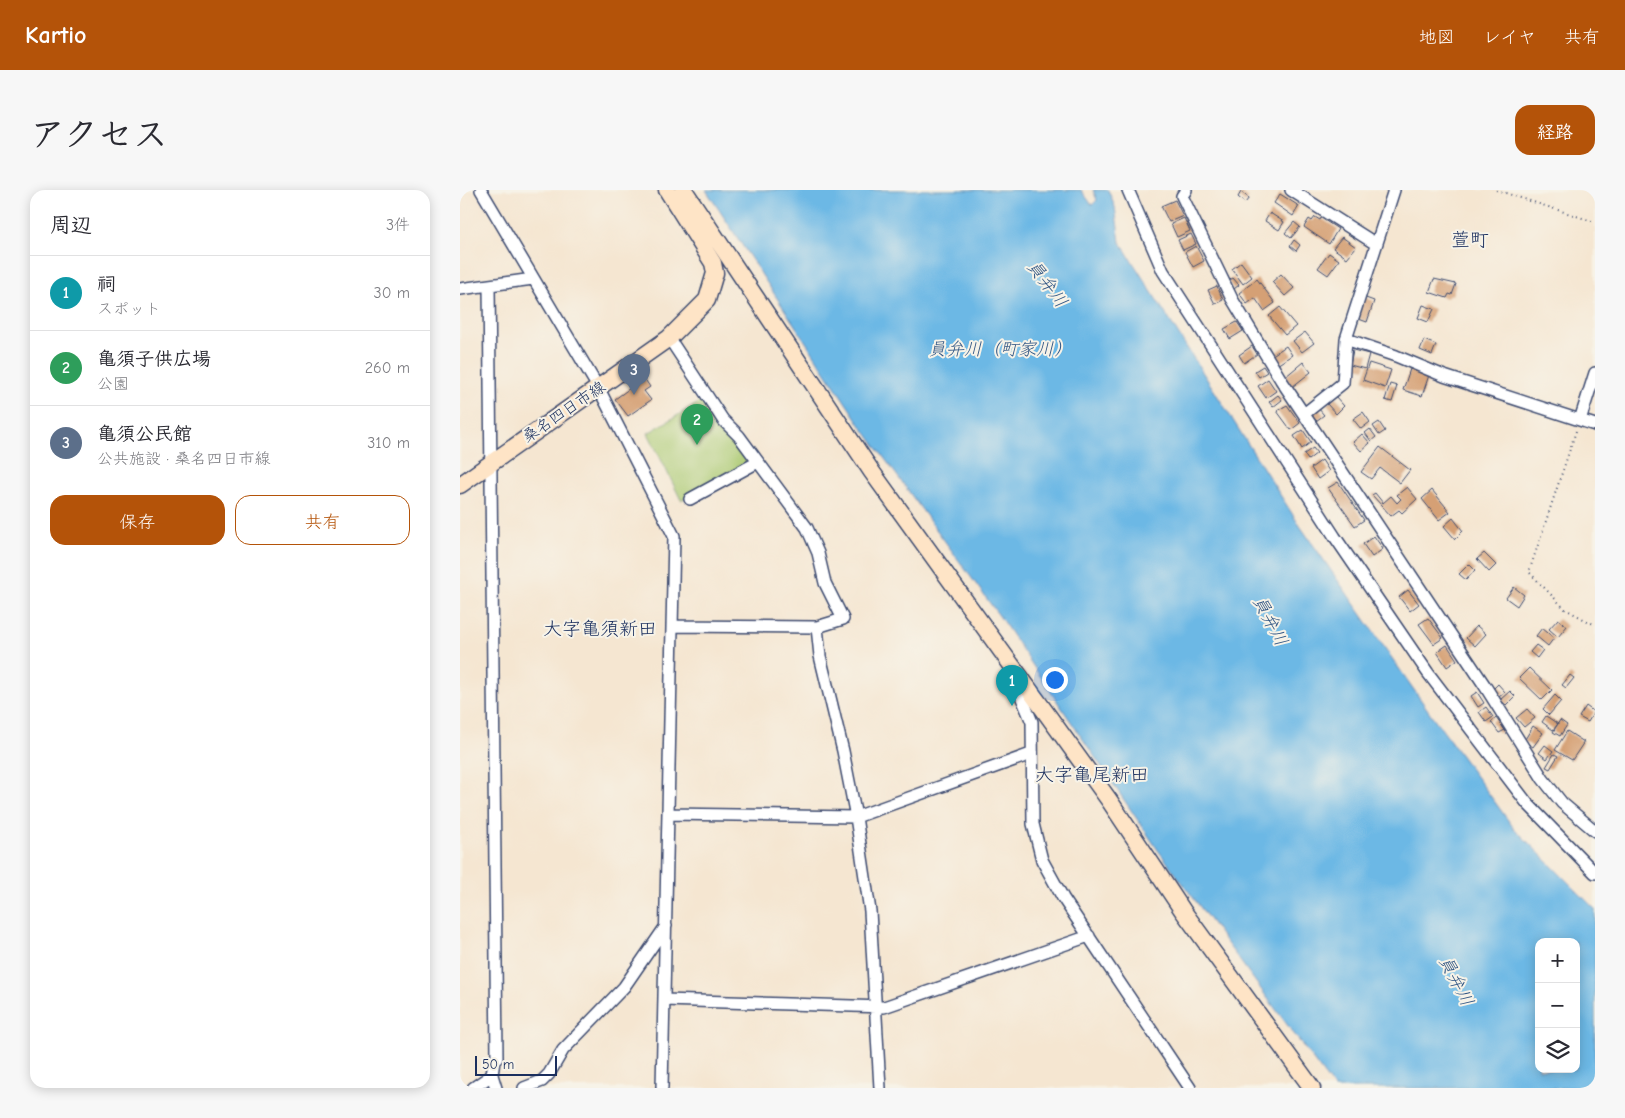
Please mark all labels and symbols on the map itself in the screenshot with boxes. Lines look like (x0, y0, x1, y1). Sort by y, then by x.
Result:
district label: 萱町 (1451, 229, 1489, 251)
water label: 員弁川 (1022, 256, 1072, 312)
water label: 員弁川（町家川） (928, 339, 1072, 360)
pin: 3 (618, 354, 650, 395)
street label: 桑名四日市線 (519, 378, 609, 446)
pin: 2 (681, 404, 713, 445)
water label: 員弁川 (1248, 592, 1292, 650)
district label: 大字亀須新田 (543, 618, 657, 640)
pin: 1 (996, 665, 1028, 706)
your location (1042, 667, 1068, 693)
district label: 大字亀尾新田 (1035, 764, 1149, 786)
water label: 員弁川 (1434, 952, 1478, 1010)
scale bar (475, 1053, 558, 1076)

